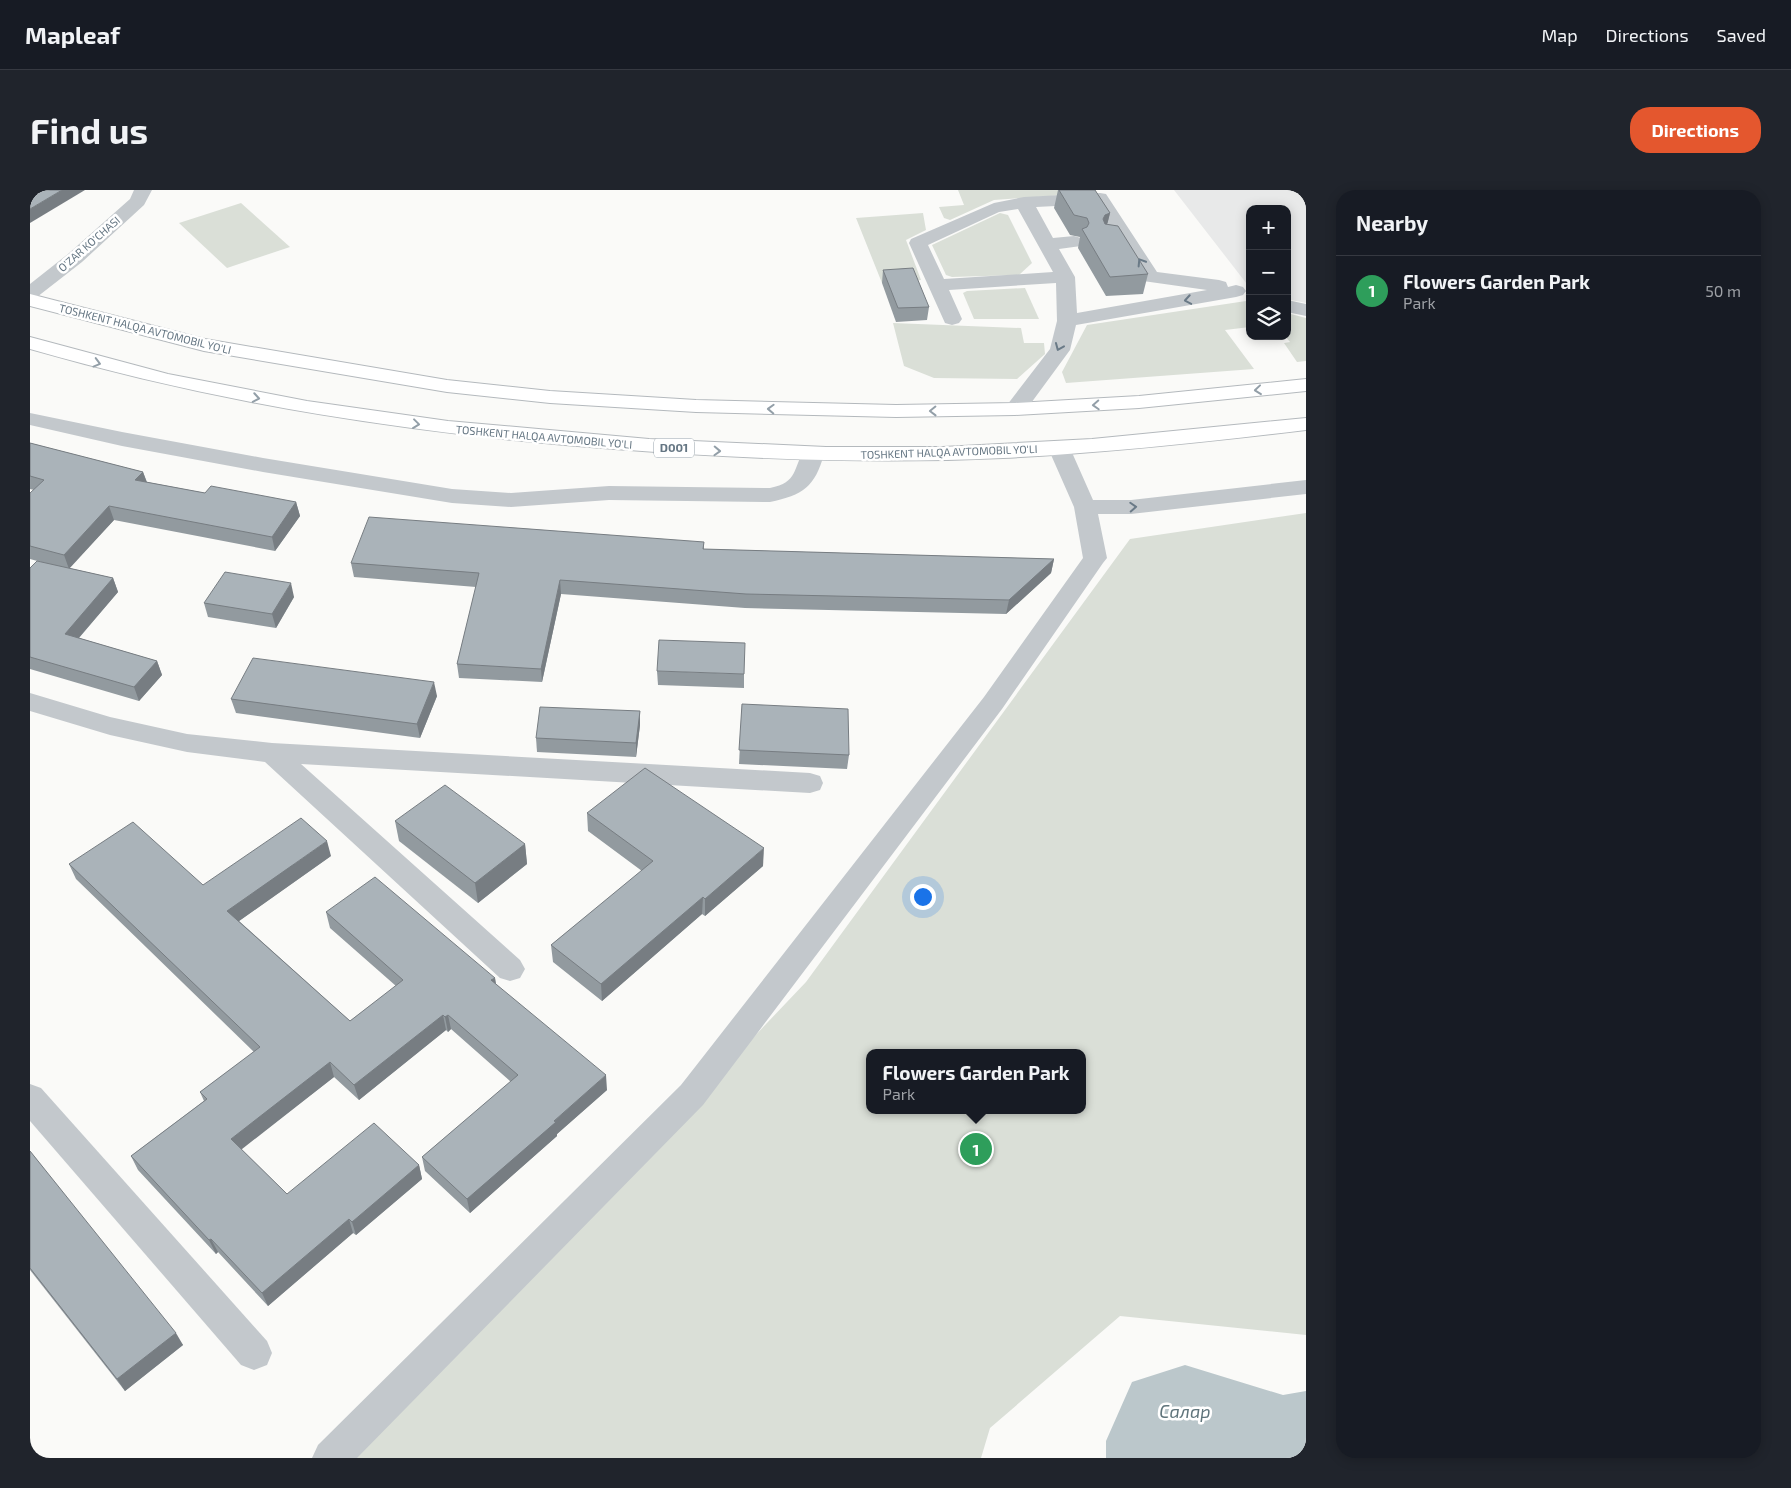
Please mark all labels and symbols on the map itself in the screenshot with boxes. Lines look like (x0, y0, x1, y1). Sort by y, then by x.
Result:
street label: O'ZAR KO'CHASI (55, 213, 122, 274)
one-way arrow (1138, 258, 1148, 267)
one-way arrow (1184, 294, 1193, 304)
street label: TOSHKENT HALQA AVTOMOBIL YO'LI (57, 301, 233, 357)
one-way arrow (1056, 342, 1066, 351)
one-way arrow (93, 357, 101, 367)
one-way arrow (1253, 385, 1261, 396)
one-way arrow (251, 393, 260, 403)
one-way arrow (1091, 399, 1099, 410)
one-way arrow (767, 404, 774, 414)
one-way arrow (929, 405, 937, 416)
one-way arrow (413, 418, 421, 429)
street label: TOSHKENT HALQA AVTOMOBIL YO'LI (455, 422, 633, 452)
road number: D001 (654, 438, 694, 458)
street label: TOSHKENT HALQA AVTOMOBIL YO'LI (860, 442, 1038, 462)
one-way arrow (714, 445, 722, 456)
one-way arrow (1130, 501, 1138, 512)
your location (910, 884, 936, 910)
pin: 1 (960, 1130, 992, 1168)
water label: Салар (1159, 1400, 1211, 1422)

